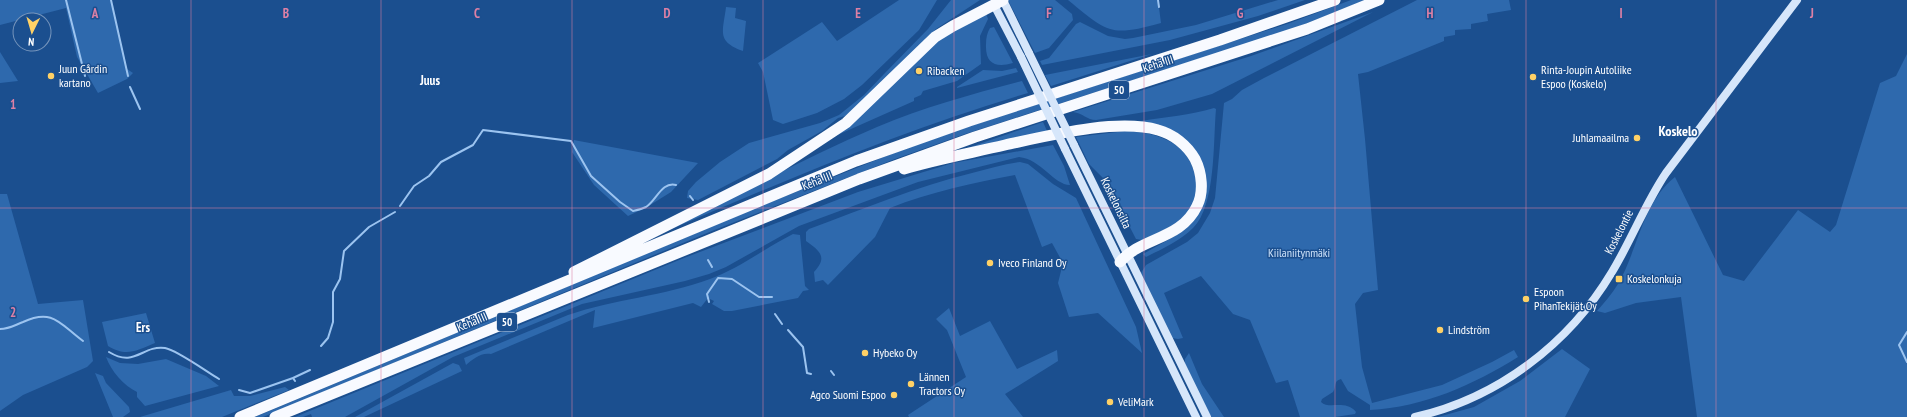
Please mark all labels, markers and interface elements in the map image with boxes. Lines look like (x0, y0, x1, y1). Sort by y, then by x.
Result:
text: A (91, 5, 99, 22)
text: B (283, 5, 289, 22)
text: C (474, 5, 480, 22)
text: D (664, 5, 671, 22)
text: E (855, 5, 861, 22)
text: F (1046, 5, 1052, 22)
text: G (1237, 5, 1244, 22)
text: H (1427, 5, 1434, 22)
text: I (1619, 5, 1623, 22)
text: J (1809, 5, 1814, 22)
north arrow (12, 12, 52, 52)
text: N (28, 35, 35, 49)
street label: Kehä III (1141, 52, 1175, 76)
place label: Juun Gårdin kartano (58, 61, 107, 90)
place label: Rinta-Joupin Autoliike Espoo (Koskelo) (1541, 62, 1632, 91)
place label: Ribacken (927, 63, 964, 78)
marker: Ribacken (914, 66, 924, 76)
marker: Juun Gårdin kartano (46, 71, 56, 81)
district label: Juus (419, 72, 440, 89)
marker: Rinta-Joupin Autoliike Espoo (Koskelo) (1528, 72, 1538, 82)
road number: 50 (1109, 81, 1129, 99)
text: 1 (10, 96, 16, 113)
district label: Koskelo (1658, 122, 1698, 140)
place label: Juhlamaailma (1572, 130, 1629, 145)
marker: Juhlamaailma (1632, 133, 1642, 143)
street label: Kehä III (799, 168, 834, 193)
street label: Koskelonsilta (1098, 175, 1135, 231)
street label: Koskelontie (1601, 207, 1636, 257)
park label: Kiilaniitynmäki (1268, 245, 1330, 260)
place label: Iveco Finland Oy (998, 255, 1067, 270)
marker: Iveco Finland Oy (985, 258, 995, 268)
place label: Koskelonkuja (1627, 271, 1682, 286)
marker: Koskelonkuja (1614, 274, 1624, 284)
place label: Espoon PihanTekijät Oy (1534, 284, 1597, 313)
marker: Espoon PihanTekijät Oy (1521, 294, 1531, 304)
text: 2 (10, 304, 16, 321)
street label: Kehä III (454, 308, 489, 335)
road number: 50 (497, 313, 517, 331)
district label: Ers (136, 319, 150, 336)
place label: Lindström (1448, 322, 1490, 337)
marker: Lindström (1435, 325, 1445, 335)
place label: Hybeko Oy (873, 345, 918, 360)
marker: Hybeko Oy (860, 348, 870, 358)
place label: Lännen Tractors Oy (919, 369, 965, 398)
marker: Lännen Tractors Oy (906, 379, 916, 389)
place label: Agco Suomi Espoo (810, 387, 886, 402)
marker: Agco Suomi Espoo (889, 390, 899, 400)
place label: VeliMark (1117, 394, 1154, 409)
marker: VeliMark (1105, 397, 1115, 407)

